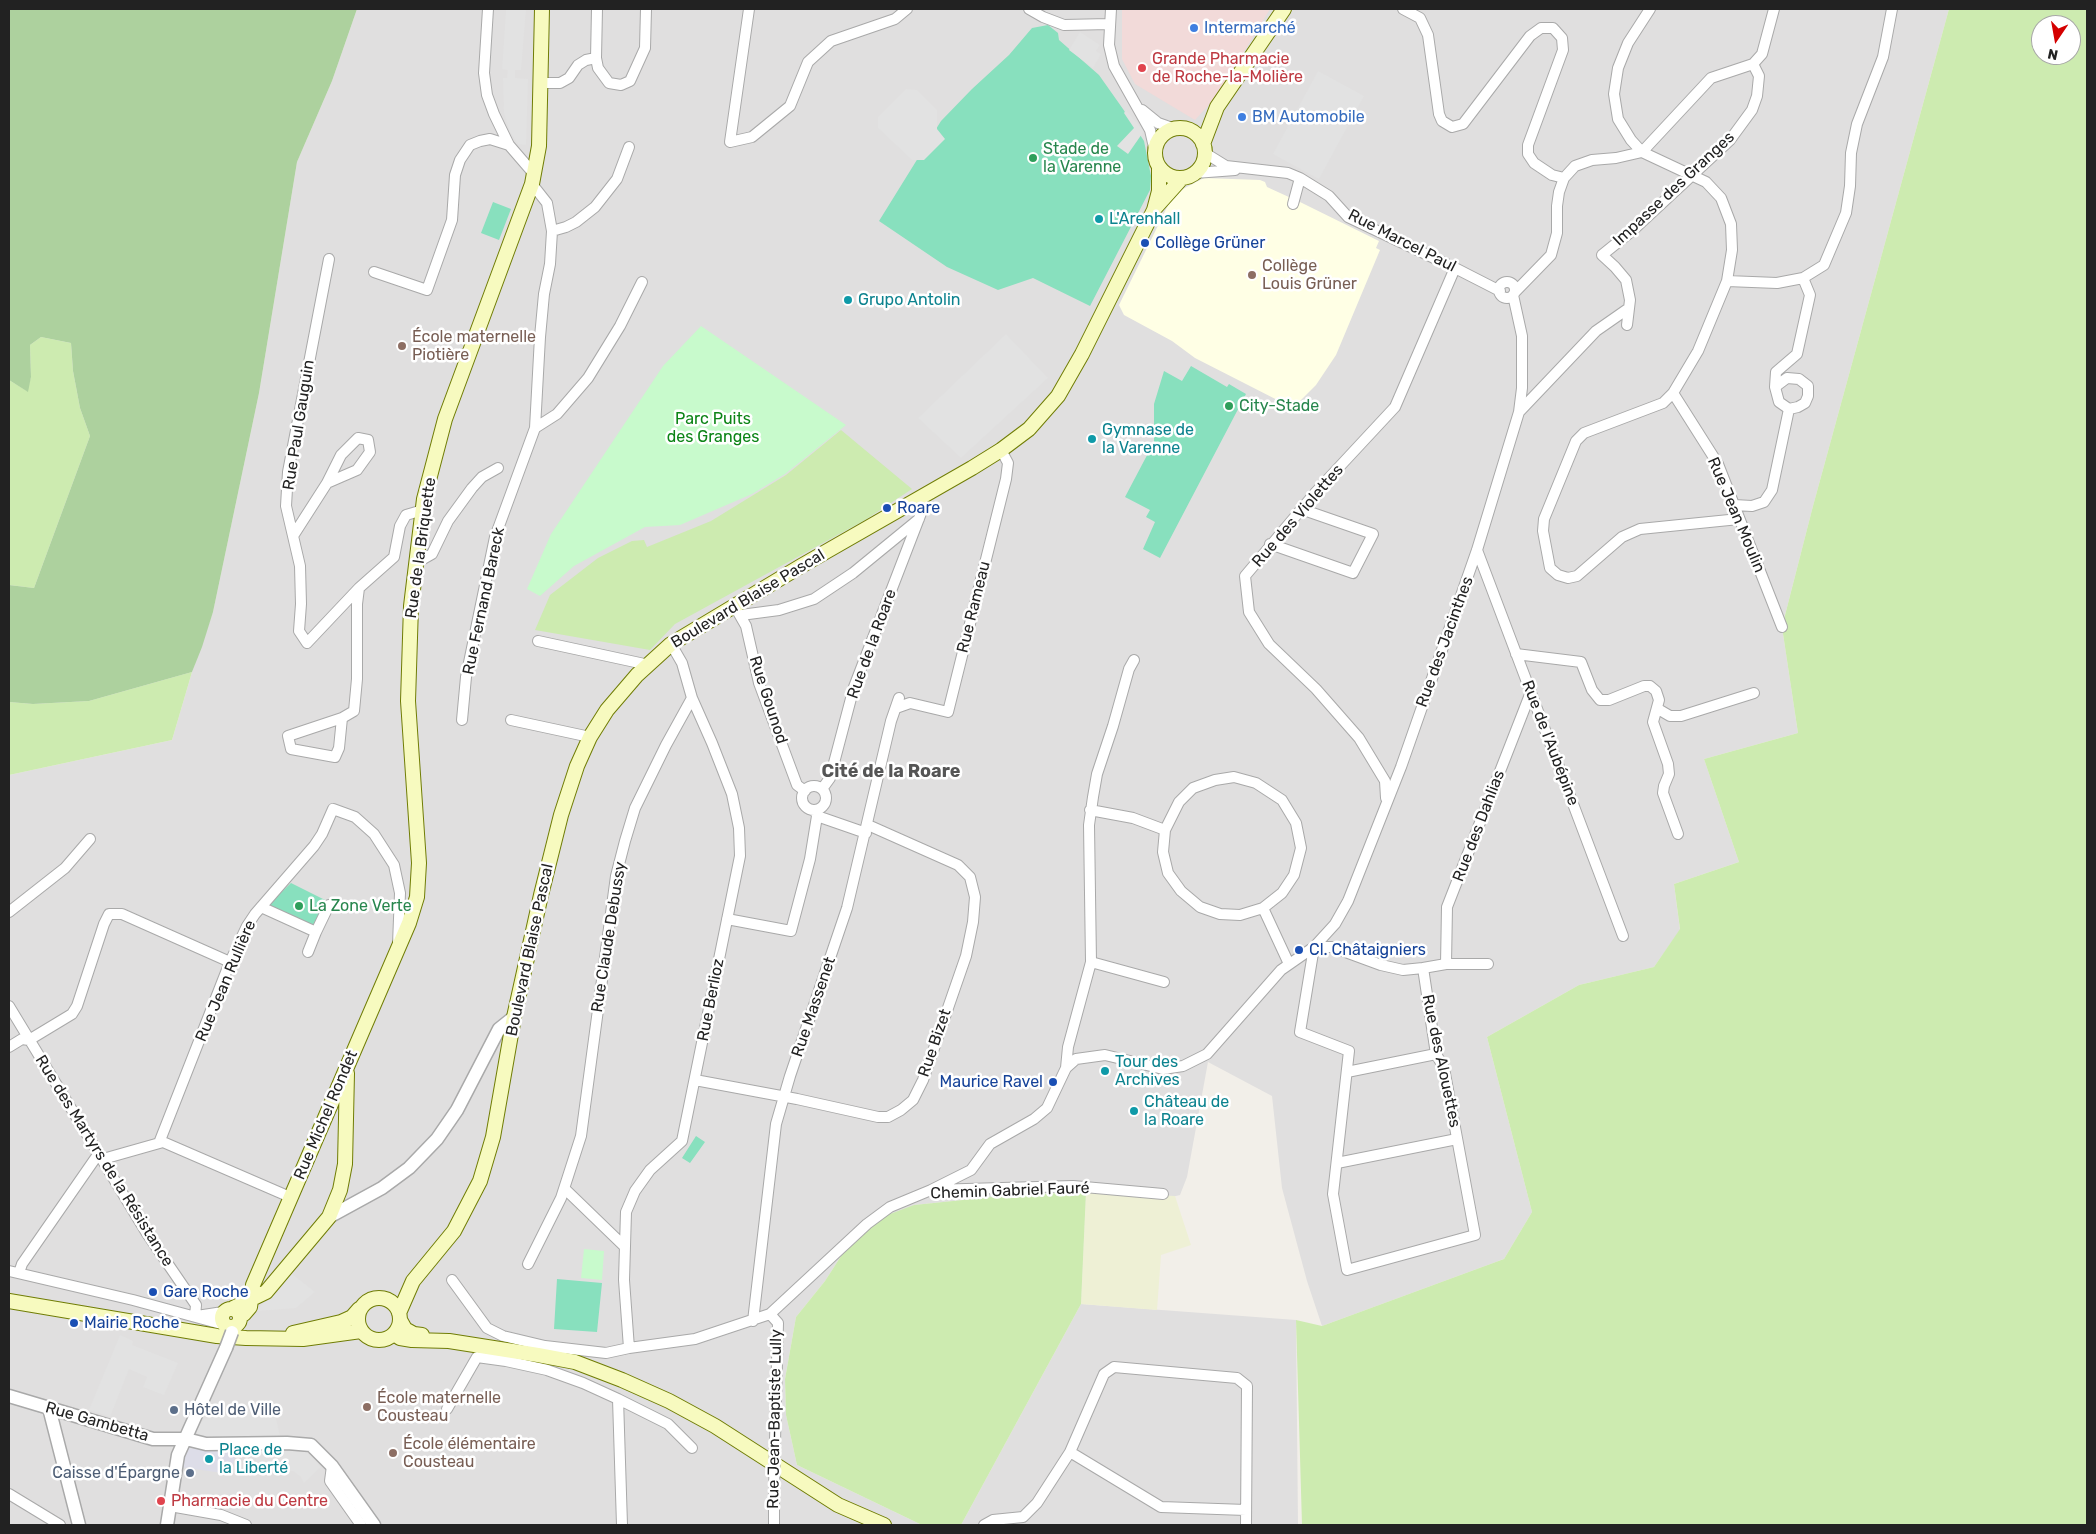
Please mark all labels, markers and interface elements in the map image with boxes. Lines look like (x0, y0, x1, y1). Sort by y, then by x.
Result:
north arrow (2031, 15, 2081, 65)
place label: Intermarché (1204, 18, 1296, 38)
marker: Intermarché (1188, 22, 1200, 34)
text: N (2046, 45, 2060, 64)
place label: Grande Pharmacie de Roche-la-Molière (1152, 49, 1303, 87)
marker: Grande Pharmacie de Roche-la-Molière (1136, 62, 1148, 74)
place label: BM Automobile (1252, 107, 1365, 127)
marker: BM Automobile (1236, 111, 1248, 123)
street label: Impasse des Granges (1609, 128, 1739, 250)
place label: Stade de la Varenne (1043, 139, 1121, 177)
marker: Stade de la Varenne (1027, 152, 1039, 164)
street label: Rue Marcel Paul (1345, 206, 1459, 276)
place label: L'Arenhall (1109, 209, 1180, 229)
marker: L'Arenhall (1093, 213, 1105, 225)
place label: Collège Grüner (1155, 233, 1265, 253)
marker: Collège Grüner (1139, 237, 1151, 249)
place label: Collège Louis Grüner (1262, 256, 1357, 294)
marker: Collège Louis Grüner (1246, 269, 1258, 281)
place label: Grupo Antolin (858, 290, 960, 310)
marker: Grupo Antolin (842, 294, 854, 306)
place label: École maternelle Piotière (412, 327, 536, 365)
marker: École maternelle Piotière (396, 340, 408, 352)
street label: Rue Paul Gauguin (279, 359, 319, 491)
place label: City-Stade (1239, 396, 1319, 416)
marker: City-Stade (1223, 400, 1235, 412)
park label: Parc Puits des Granges (667, 409, 759, 447)
place label: Gymnase de la Varenne (1102, 420, 1194, 458)
marker: Gymnase de la Varenne (1086, 433, 1098, 445)
street label: Rue Jean Moulin (1703, 454, 1769, 576)
street label: Rue des Violettes (1248, 461, 1348, 571)
street label: Rue de la Briquette (402, 476, 440, 620)
place label: Roare (897, 498, 940, 518)
marker: Roare (881, 502, 893, 514)
street label: Rue Fernand Bareck (459, 525, 509, 677)
street label: Boulevard Blaise Pascal (668, 546, 828, 652)
street label: Rue Rameau (953, 559, 995, 655)
street label: Rue des Jacinthes (1412, 574, 1478, 710)
street label: Rue de la Roare (843, 587, 901, 701)
street label: Rue Gounod (745, 654, 791, 746)
street label: Rue de l'Aubépine (1517, 678, 1583, 808)
district label: Cité de la Roare (822, 761, 960, 783)
street label: Rue des Dahlias (1449, 768, 1509, 884)
street label: Rue Claude Debussy (588, 860, 630, 1014)
street label: Boulevard Blaise Pascal (502, 862, 558, 1038)
place label: La Zone Verte (309, 896, 412, 916)
marker: La Zone Verte (293, 900, 305, 912)
street label: Rue Jean Rullière (192, 917, 260, 1045)
place label: Cl. Châtaigniers (1309, 940, 1426, 960)
marker: Cl. Châtaigniers (1293, 944, 1305, 956)
street label: Rue Massenet (788, 954, 840, 1060)
street label: Rue Berlioz (694, 957, 728, 1043)
street label: Rue des Alouettes (1418, 993, 1464, 1129)
street label: Rue Bizet (914, 1006, 956, 1080)
street label: Rue Michel Rondet (290, 1047, 362, 1183)
street label: Rue des Martyrs de la Résistance (31, 1052, 177, 1270)
place label: Tour des Archives (1115, 1052, 1180, 1090)
marker: Tour des Archives (1099, 1065, 1111, 1077)
place label: Maurice Ravel (940, 1072, 1043, 1092)
marker: Maurice Ravel (1047, 1076, 1059, 1088)
place label: Château de la Roare (1144, 1092, 1229, 1130)
marker: Château de la Roare (1128, 1105, 1140, 1117)
street label: Chemin Gabriel Fauré (930, 1179, 1090, 1203)
place label: Gare Roche (163, 1282, 249, 1302)
marker: Gare Roche (147, 1286, 159, 1298)
place label: Mairie Roche (84, 1313, 179, 1333)
marker: Mairie Roche (68, 1317, 80, 1329)
street label: Rue Jean-Baptiste Lully (764, 1329, 786, 1509)
place label: École maternelle Cousteau (377, 1388, 501, 1426)
street label: Rue Gambetta (43, 1398, 151, 1446)
place label: Hôtel de Ville (184, 1400, 281, 1420)
marker: École maternelle Cousteau (361, 1401, 373, 1413)
marker: Hôtel de Ville (168, 1404, 180, 1416)
place label: École élémentaire Cousteau (403, 1434, 536, 1472)
place label: Place de la Liberté (219, 1440, 288, 1478)
marker: École élémentaire Cousteau (387, 1447, 399, 1459)
marker: Place de la Liberté (203, 1453, 215, 1465)
place label: Caisse d'Épargne (52, 1463, 180, 1483)
marker: Caisse d'Épargne (184, 1467, 196, 1479)
place label: Pharmacie du Centre (171, 1491, 328, 1511)
marker: Pharmacie du Centre (155, 1495, 167, 1507)

